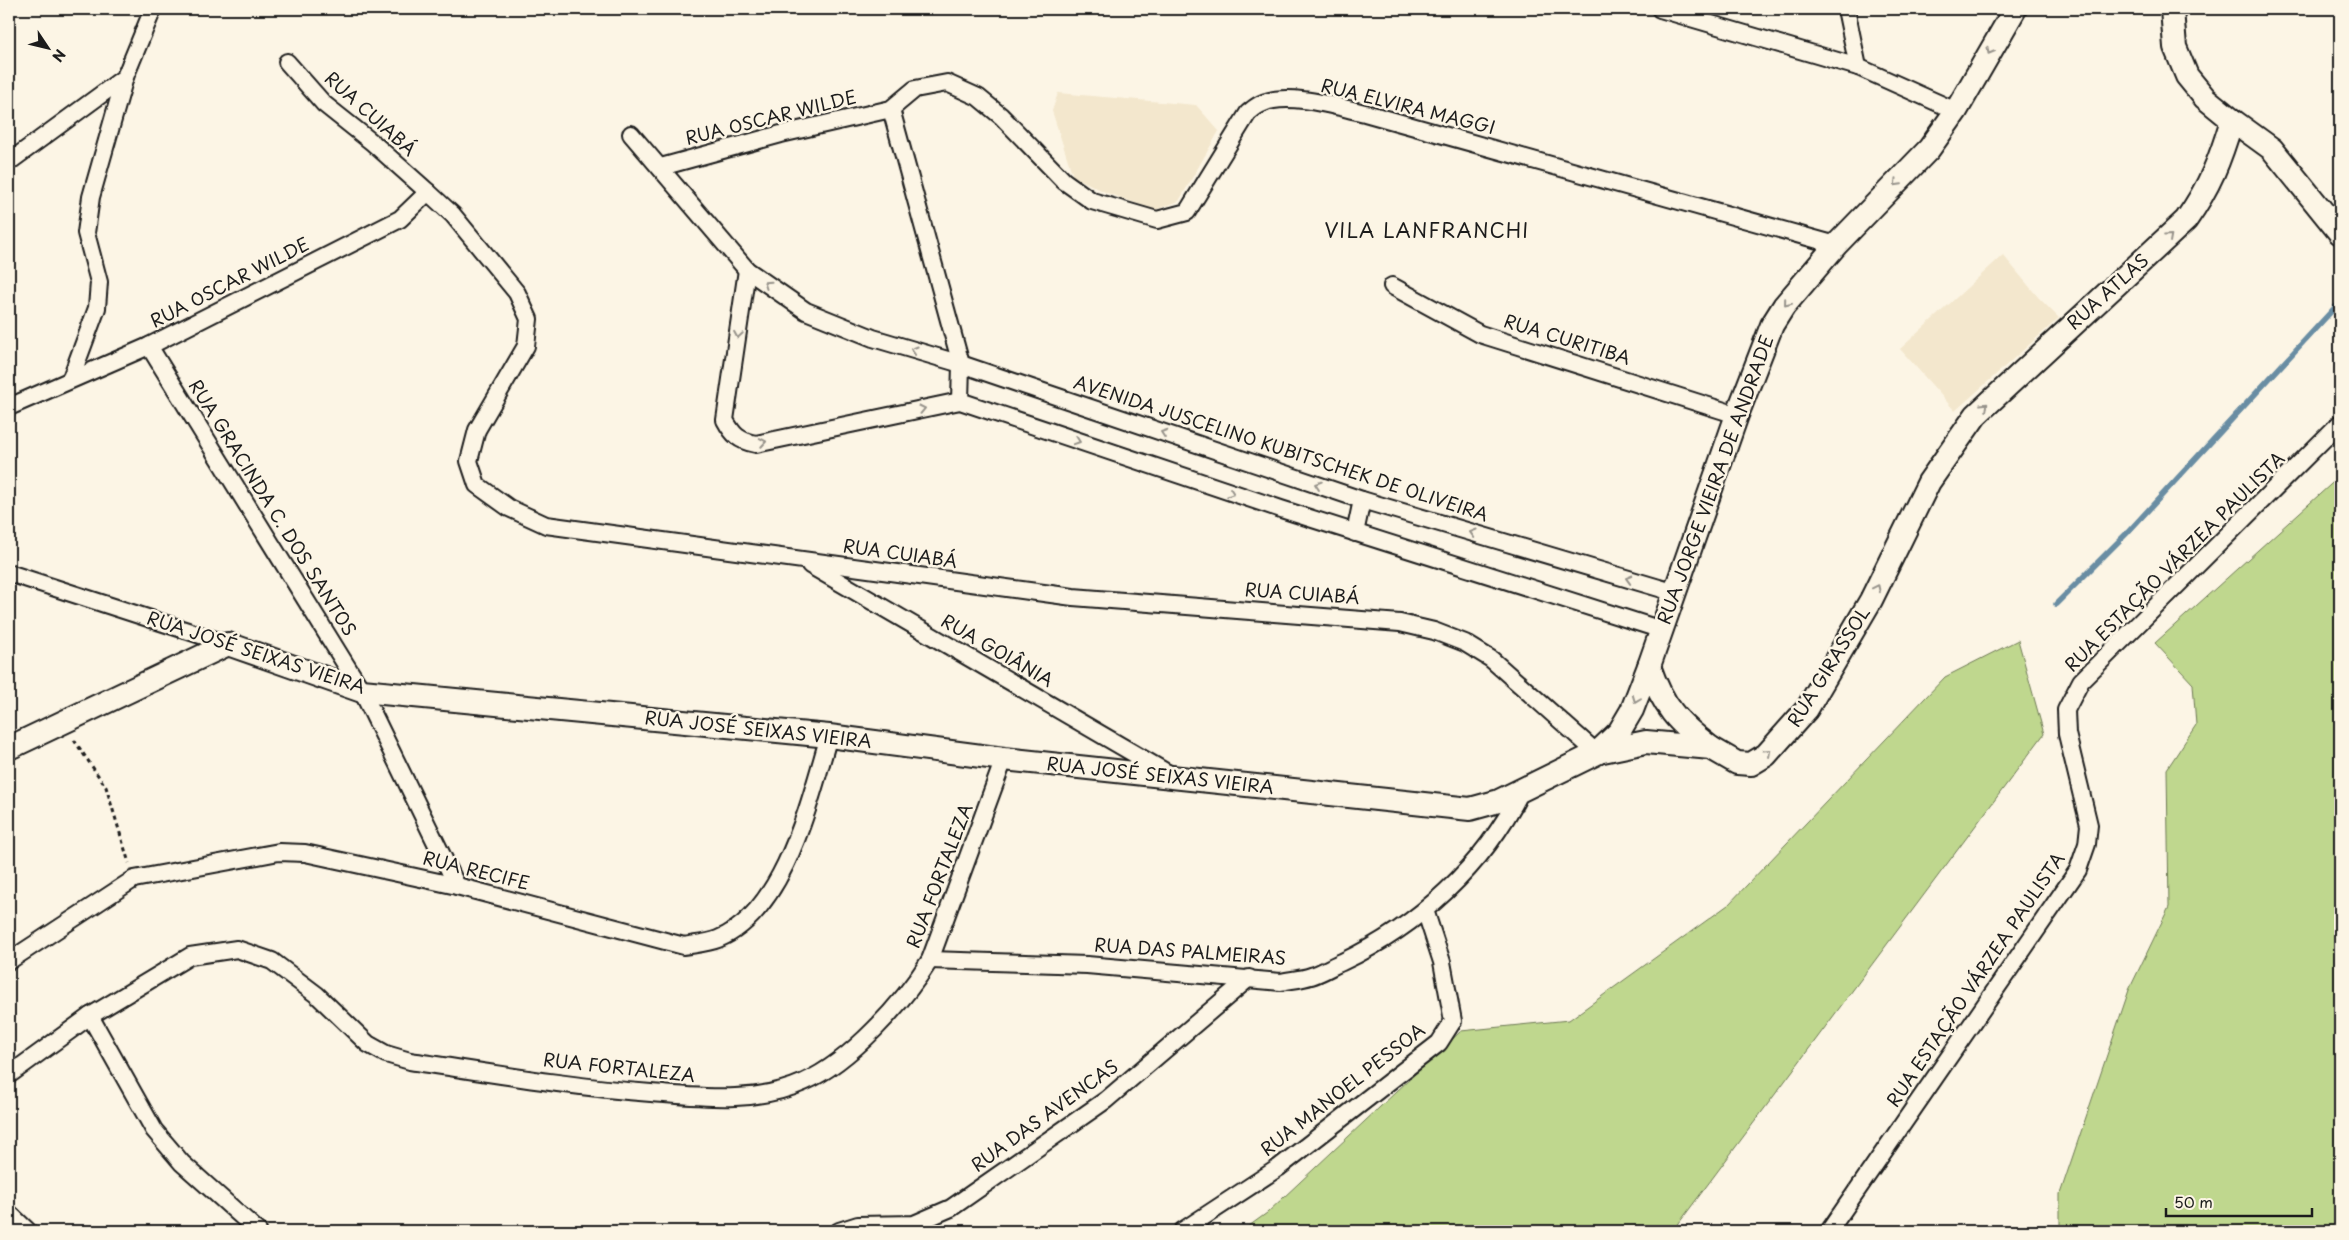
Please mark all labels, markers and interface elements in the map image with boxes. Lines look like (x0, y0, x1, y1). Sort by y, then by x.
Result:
north arrow (22, 22, 72, 72)
text: N (47, 45, 71, 66)
one-way arrow (1987, 46, 1997, 55)
street label: RUA CUIABÁ (319, 64, 423, 161)
street label: RUA ELVIRA MAGGI (1318, 71, 1498, 140)
street label: RUA OSCAR WILDE (682, 82, 859, 151)
one-way arrow (1894, 178, 1903, 187)
district label: VILA LANFRANCHI (1325, 215, 1529, 245)
street label: RUA OSCAR WILDE (145, 230, 314, 334)
one-way arrow (2163, 233, 2172, 242)
street label: RUA ATLAS (2060, 247, 2154, 335)
one-way arrow (763, 281, 773, 290)
one-way arrow (1785, 297, 1793, 306)
street label: RUA CURITIBA (1501, 306, 1634, 371)
one-way arrow (733, 331, 743, 340)
street label: RUA JORGE VIEIRA DE ANDRADE (1650, 331, 1780, 628)
one-way arrow (910, 346, 918, 356)
street label: AVENIDA JUSCELINO KUBITSCHEK DE OLIVEIRA (1071, 368, 1492, 528)
street label: RUA GRACINDA C. DOS SANTOS (183, 374, 364, 641)
one-way arrow (1979, 403, 1988, 412)
one-way arrow (918, 404, 926, 415)
one-way arrow (1160, 429, 1169, 439)
one-way arrow (1073, 435, 1081, 445)
one-way arrow (759, 437, 767, 447)
street label: RUA ESTAÇÃO VÁRZEA PAULISTA (2058, 445, 2290, 677)
one-way arrow (1314, 481, 1323, 491)
one-way arrow (1227, 487, 1235, 497)
one-way arrow (1470, 529, 1478, 539)
street label: RUA CUIABÁ (841, 531, 959, 574)
one-way arrow (1626, 574, 1634, 584)
street label: RUA CUIABÁ (1244, 575, 1361, 610)
one-way arrow (1871, 584, 1881, 593)
street label: RUA GIRASSOL (1780, 601, 1876, 732)
street label: RUA JOSÉ SEIXAS VIEIRA (144, 603, 369, 700)
street label: RUA GOIÂNIA (937, 607, 1059, 693)
one-way arrow (1632, 694, 1642, 703)
street label: RUA JOSÉ SEIXAS VIEIRA (643, 703, 873, 754)
street label: RUA JOSÉ SEIXAS VIEIRA (1045, 749, 1275, 800)
one-way arrow (1763, 749, 1772, 758)
street label: RUA FORTALEZA (899, 799, 979, 952)
street label: RUA RECIFE (420, 843, 533, 896)
street label: RUA ESTAÇÃO VÁRZEA PAULISTA (1879, 847, 2070, 1112)
street label: RUA DAS PALMEIRAS (1093, 930, 1287, 971)
street label: RUA MANOEL PESSOA (1254, 1016, 1430, 1162)
street label: RUA FORTALEZA (542, 1045, 696, 1088)
street label: RUA DAS AVENCAS (965, 1052, 1123, 1178)
scale bar (2166, 1185, 2313, 1217)
text: 50 m (2174, 1190, 2213, 1213)

